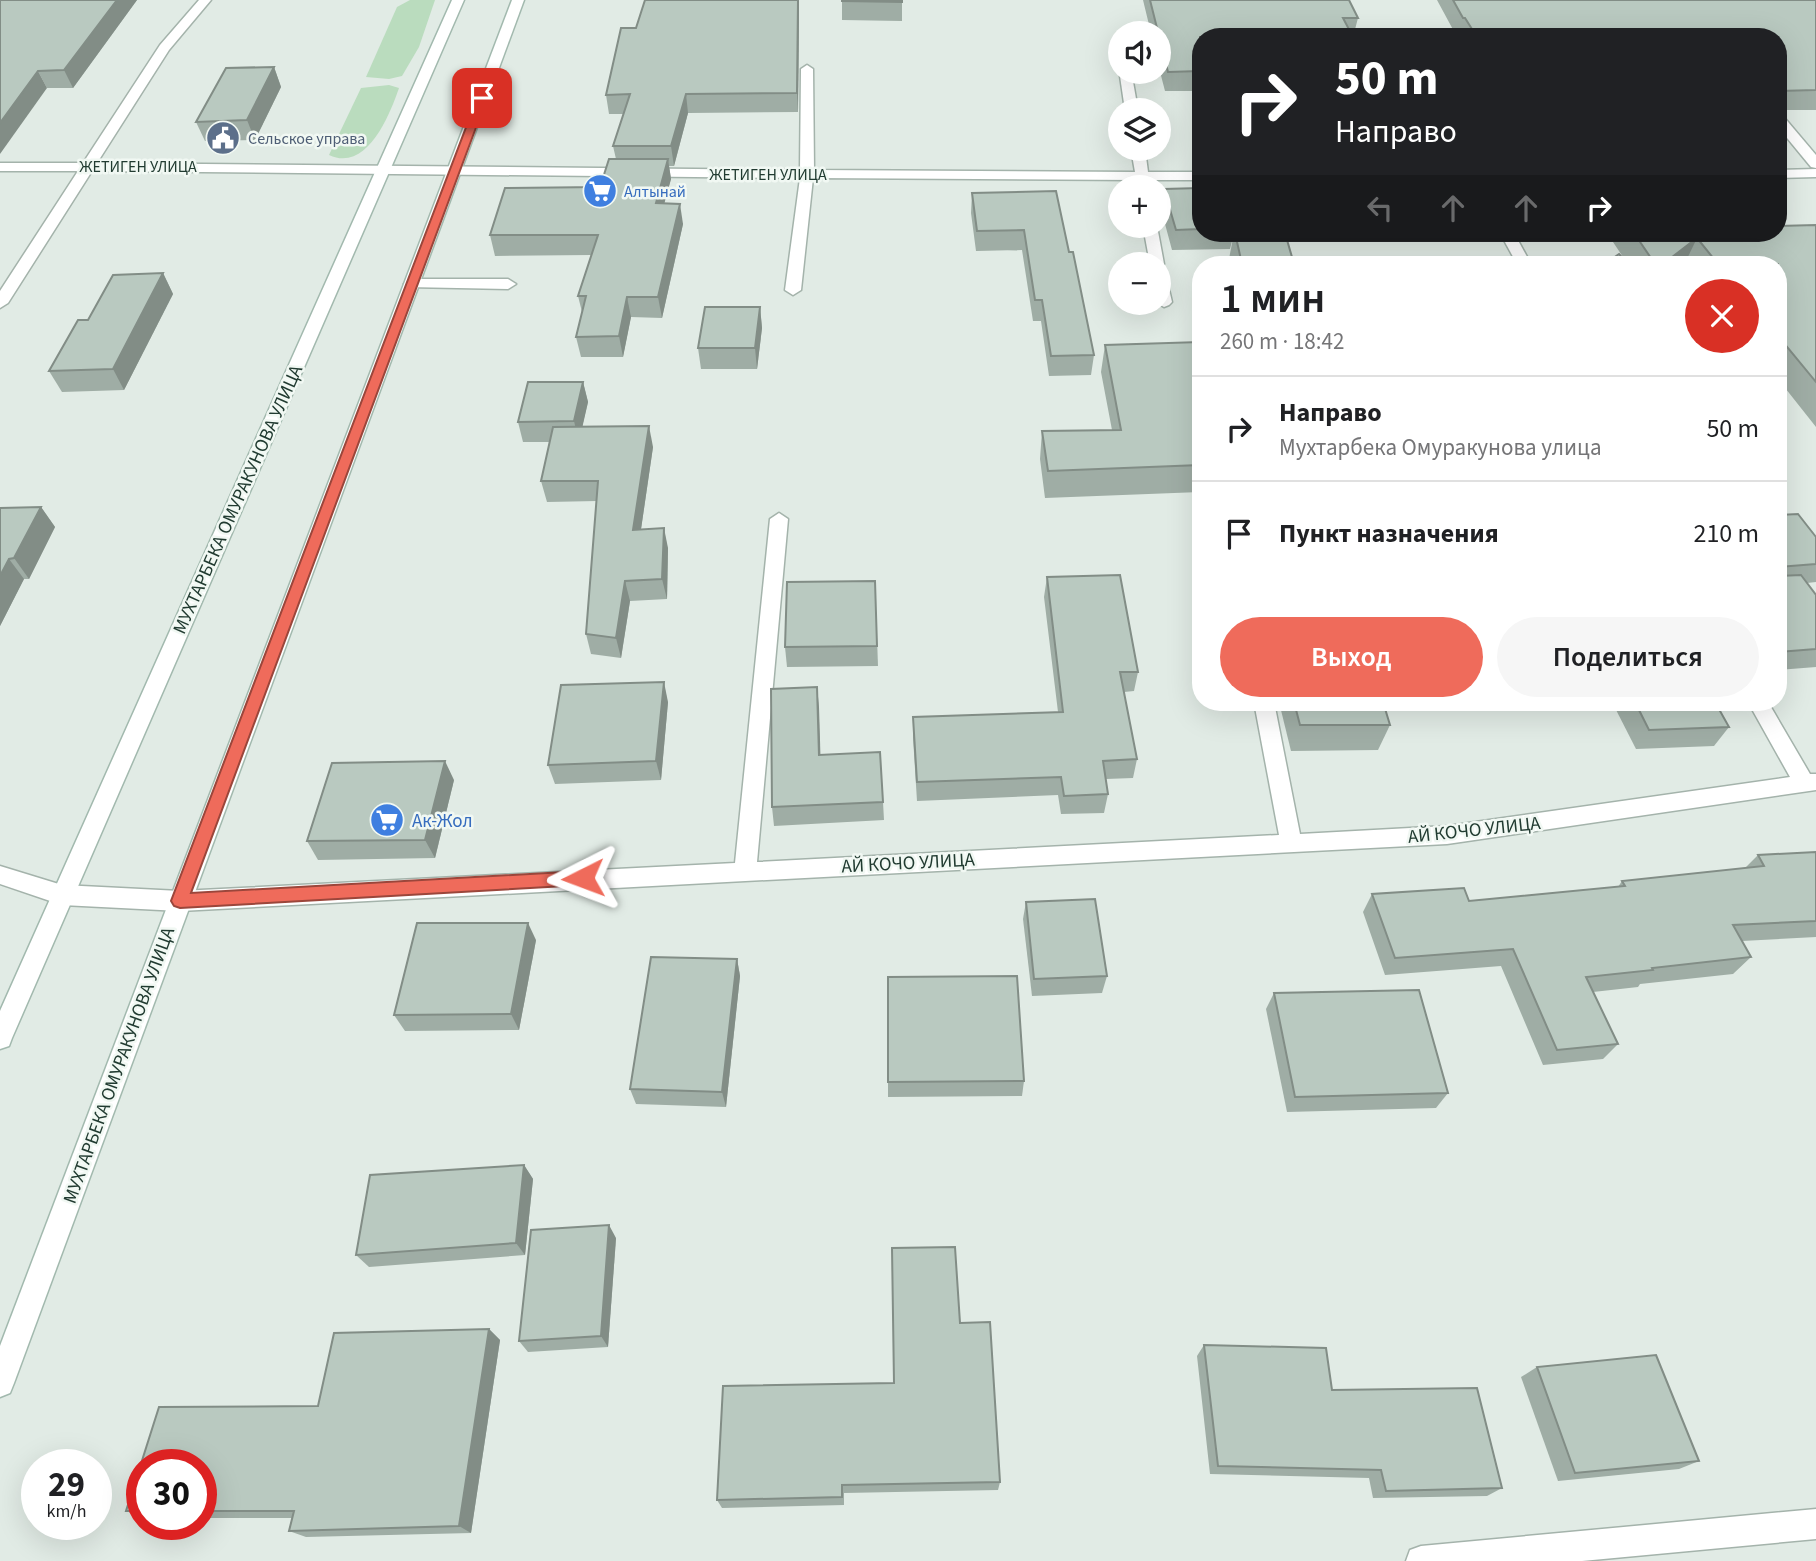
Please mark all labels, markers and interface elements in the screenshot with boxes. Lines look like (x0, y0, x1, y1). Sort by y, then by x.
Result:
map controls (1108, 21, 1171, 315)
button: sound (1108, 21, 1171, 84)
text: 50 m (1335, 44, 1439, 114)
icon: right (1220, 56, 1311, 147)
pin (452, 68, 512, 128)
icon: arrive (463, 79, 501, 117)
button: layers (1108, 98, 1171, 161)
text: Направо (1335, 109, 1457, 155)
public building icon: Сельское управа (204, 119, 242, 157)
place label: Сельское управа (248, 128, 365, 150)
street label: ЖЕТИГЕН УЛИЦА (79, 156, 197, 178)
street label: ЖЕТИГЕН УЛИЦА (709, 164, 827, 186)
supermarket icon: Алтынай (581, 172, 619, 210)
button: + (1108, 175, 1171, 238)
place label: Алтынай (624, 181, 686, 203)
icon: left (1361, 189, 1399, 227)
icon: ahead (1434, 189, 1472, 227)
icon: ahead (1507, 189, 1545, 227)
icon: right (1580, 189, 1618, 227)
button: − (1108, 252, 1171, 315)
text: 1 мин (1220, 269, 1325, 329)
button: close (1685, 279, 1759, 353)
text: 260 m · 18:42 (1220, 325, 1344, 358)
street label: МУХТАРБЕКА ОМУРАКУНОВА УЛИЦА (167, 360, 310, 639)
text: Направо (1279, 394, 1382, 431)
icon: right (1220, 410, 1258, 448)
text: 50 m (1706, 410, 1759, 447)
text: Мухтарбека Омуракунова улица (1279, 431, 1602, 464)
icon: arrive (1220, 515, 1258, 553)
text: Пункт назначения (1279, 515, 1499, 552)
text: 210 m (1693, 515, 1759, 552)
button: Выход (1220, 617, 1483, 697)
button: Поделиться (1497, 617, 1759, 697)
supermarket icon: Ак-Жол (368, 801, 406, 839)
place label: Ак-Жол (412, 808, 473, 835)
street label: АЙ КОЧО УЛИЦА (1406, 810, 1543, 851)
position arrow (546, 841, 620, 915)
street label: АЙ КОЧО УЛИЦА (841, 846, 976, 880)
street label: МУХТАРБЕКА ОМУРАКУНОВА УЛИЦА (57, 923, 182, 1207)
speed limit sign: 30 (126, 1449, 217, 1540)
text: 29 (48, 1460, 85, 1510)
text: km/h (47, 1499, 86, 1524)

